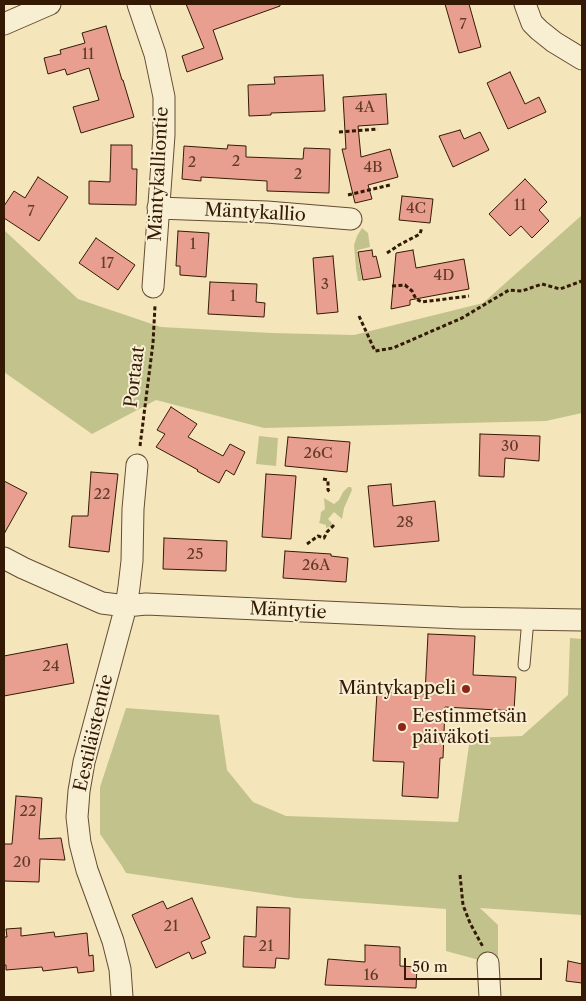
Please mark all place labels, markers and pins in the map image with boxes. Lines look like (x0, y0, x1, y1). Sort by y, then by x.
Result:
place label: Mäntykappeli (338, 678, 456, 700)
marker: Mäntykappeli (460, 683, 472, 695)
place label: Eestinmetsän päiväkoti (412, 706, 527, 749)
marker: Eestinmetsän päiväkoti (396, 721, 408, 733)

